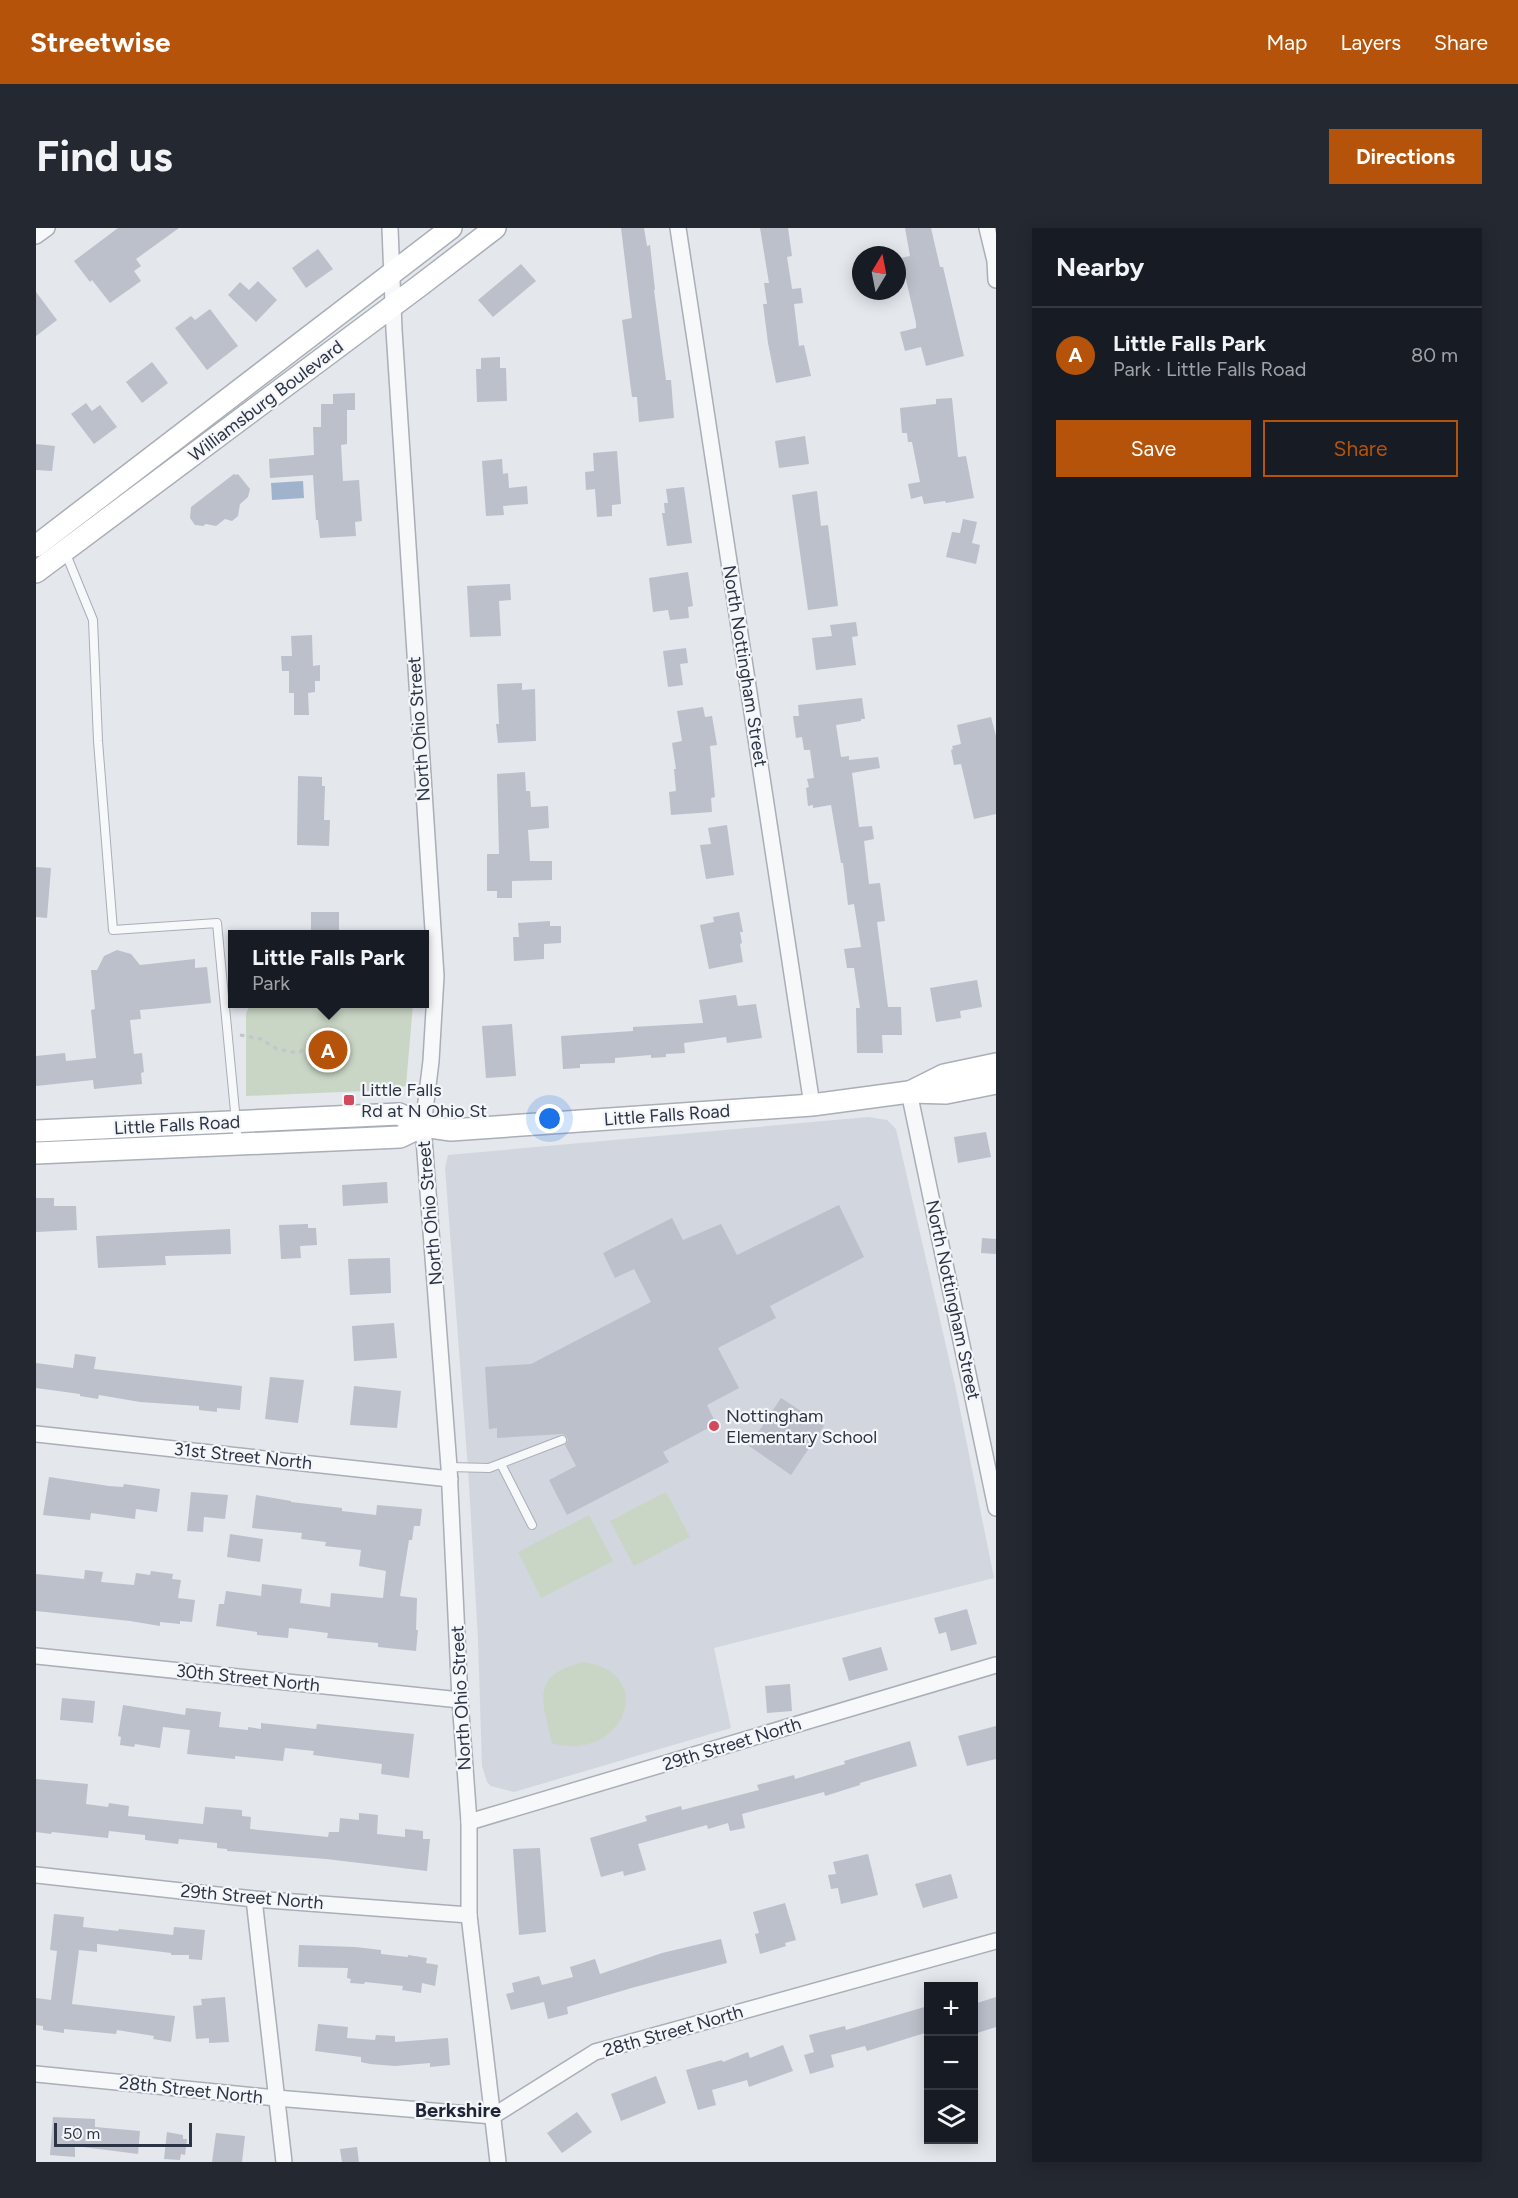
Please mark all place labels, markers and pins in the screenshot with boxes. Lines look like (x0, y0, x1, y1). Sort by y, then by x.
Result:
pin: A (308, 1028, 348, 1072)
place label: Little Falls Rd at N Ohio St (361, 1079, 487, 1122)
marker: Little Falls Rd at N Ohio St (342, 1093, 356, 1107)
place label: Nottingham Elementary School (726, 1405, 877, 1448)
marker: Nottingham Elementary School (707, 1419, 721, 1433)

